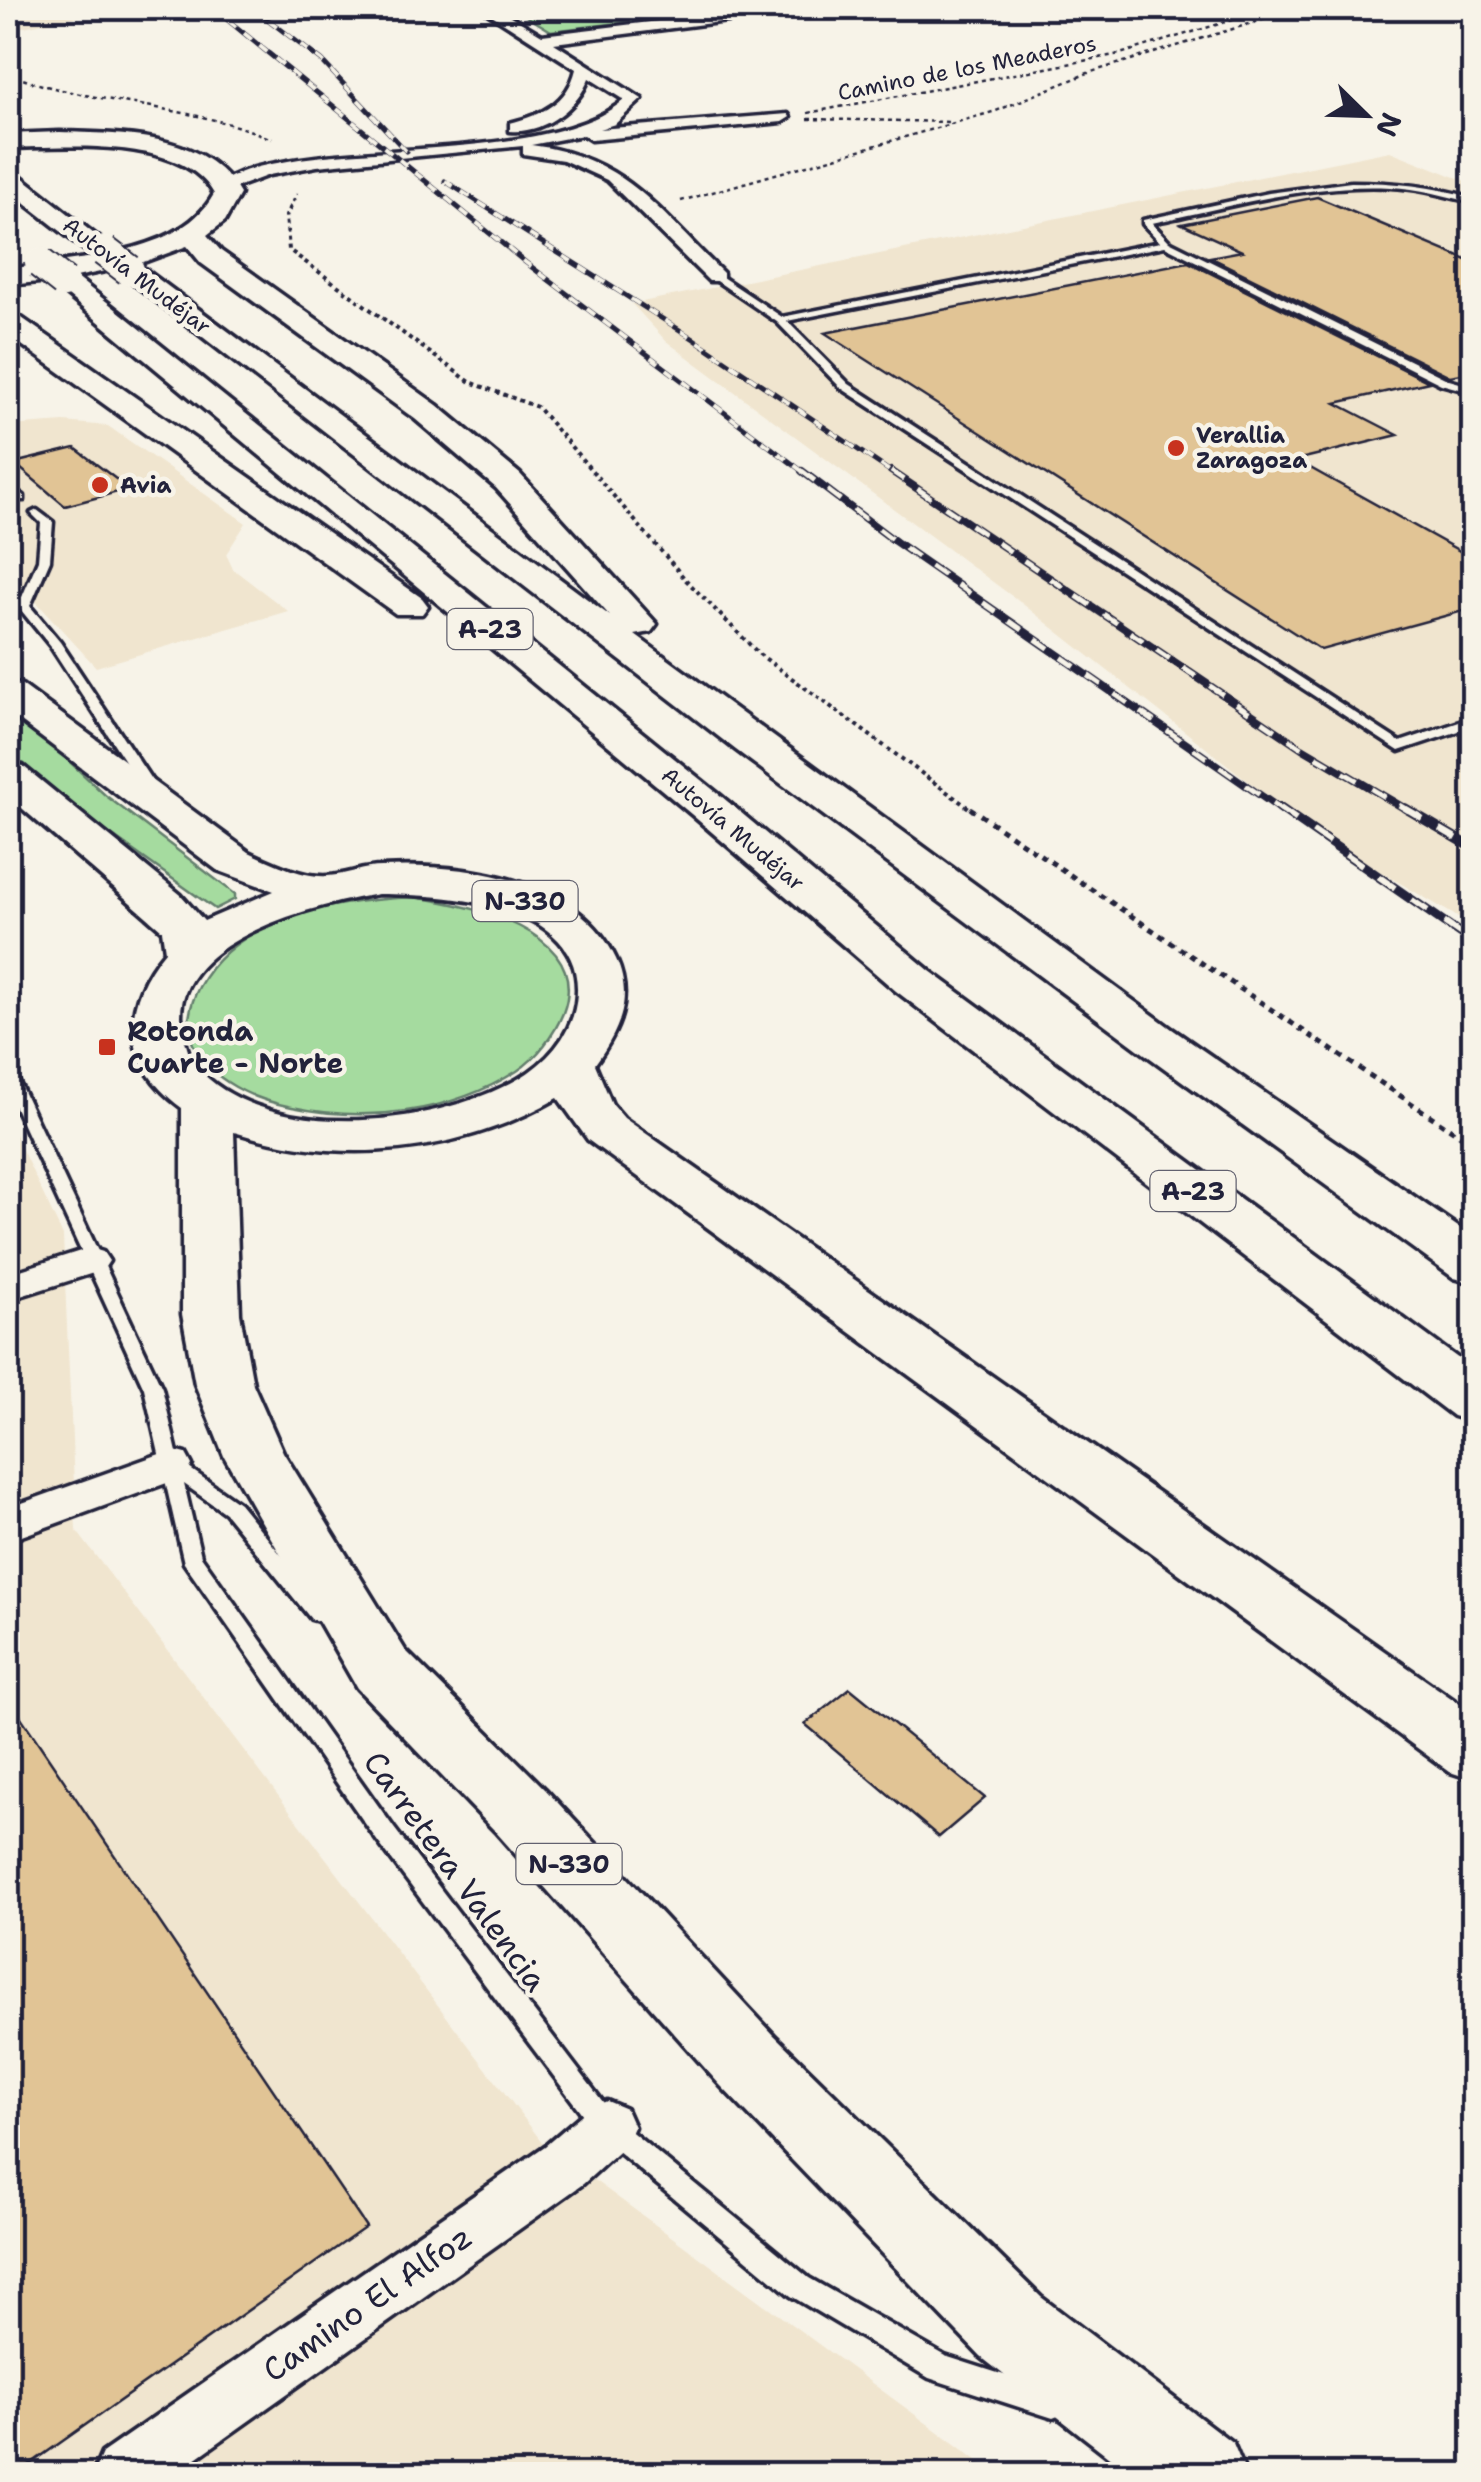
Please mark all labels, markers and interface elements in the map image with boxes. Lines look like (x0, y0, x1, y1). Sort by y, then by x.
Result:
street label: Camino de los Meaderos (835, 29, 1099, 107)
north arrow (1316, 65, 1416, 165)
text: N (1367, 107, 1411, 142)
street label: Autovía Mudéjar (57, 211, 217, 341)
place label: Verallia Zaragoza (1196, 421, 1307, 475)
marker: Verallia Zaragoza (1165, 437, 1187, 459)
place label: Avia (120, 471, 171, 500)
marker: Avia (89, 474, 111, 496)
road number: A-23 (448, 609, 532, 649)
street label: Autovía Mudéjar (655, 761, 811, 897)
road number: N-330 (472, 881, 578, 921)
place label: Rotonda Cuarte - Norte (127, 1012, 343, 1082)
marker: Rotonda Cuarte - Norte (96, 1036, 118, 1058)
road number: A-23 (1150, 1171, 1236, 1211)
street label: Carretera Valencia (354, 1742, 558, 2000)
road number: N-330 (516, 1844, 622, 1884)
street label: Camino El Alfoz (254, 2215, 480, 2391)

